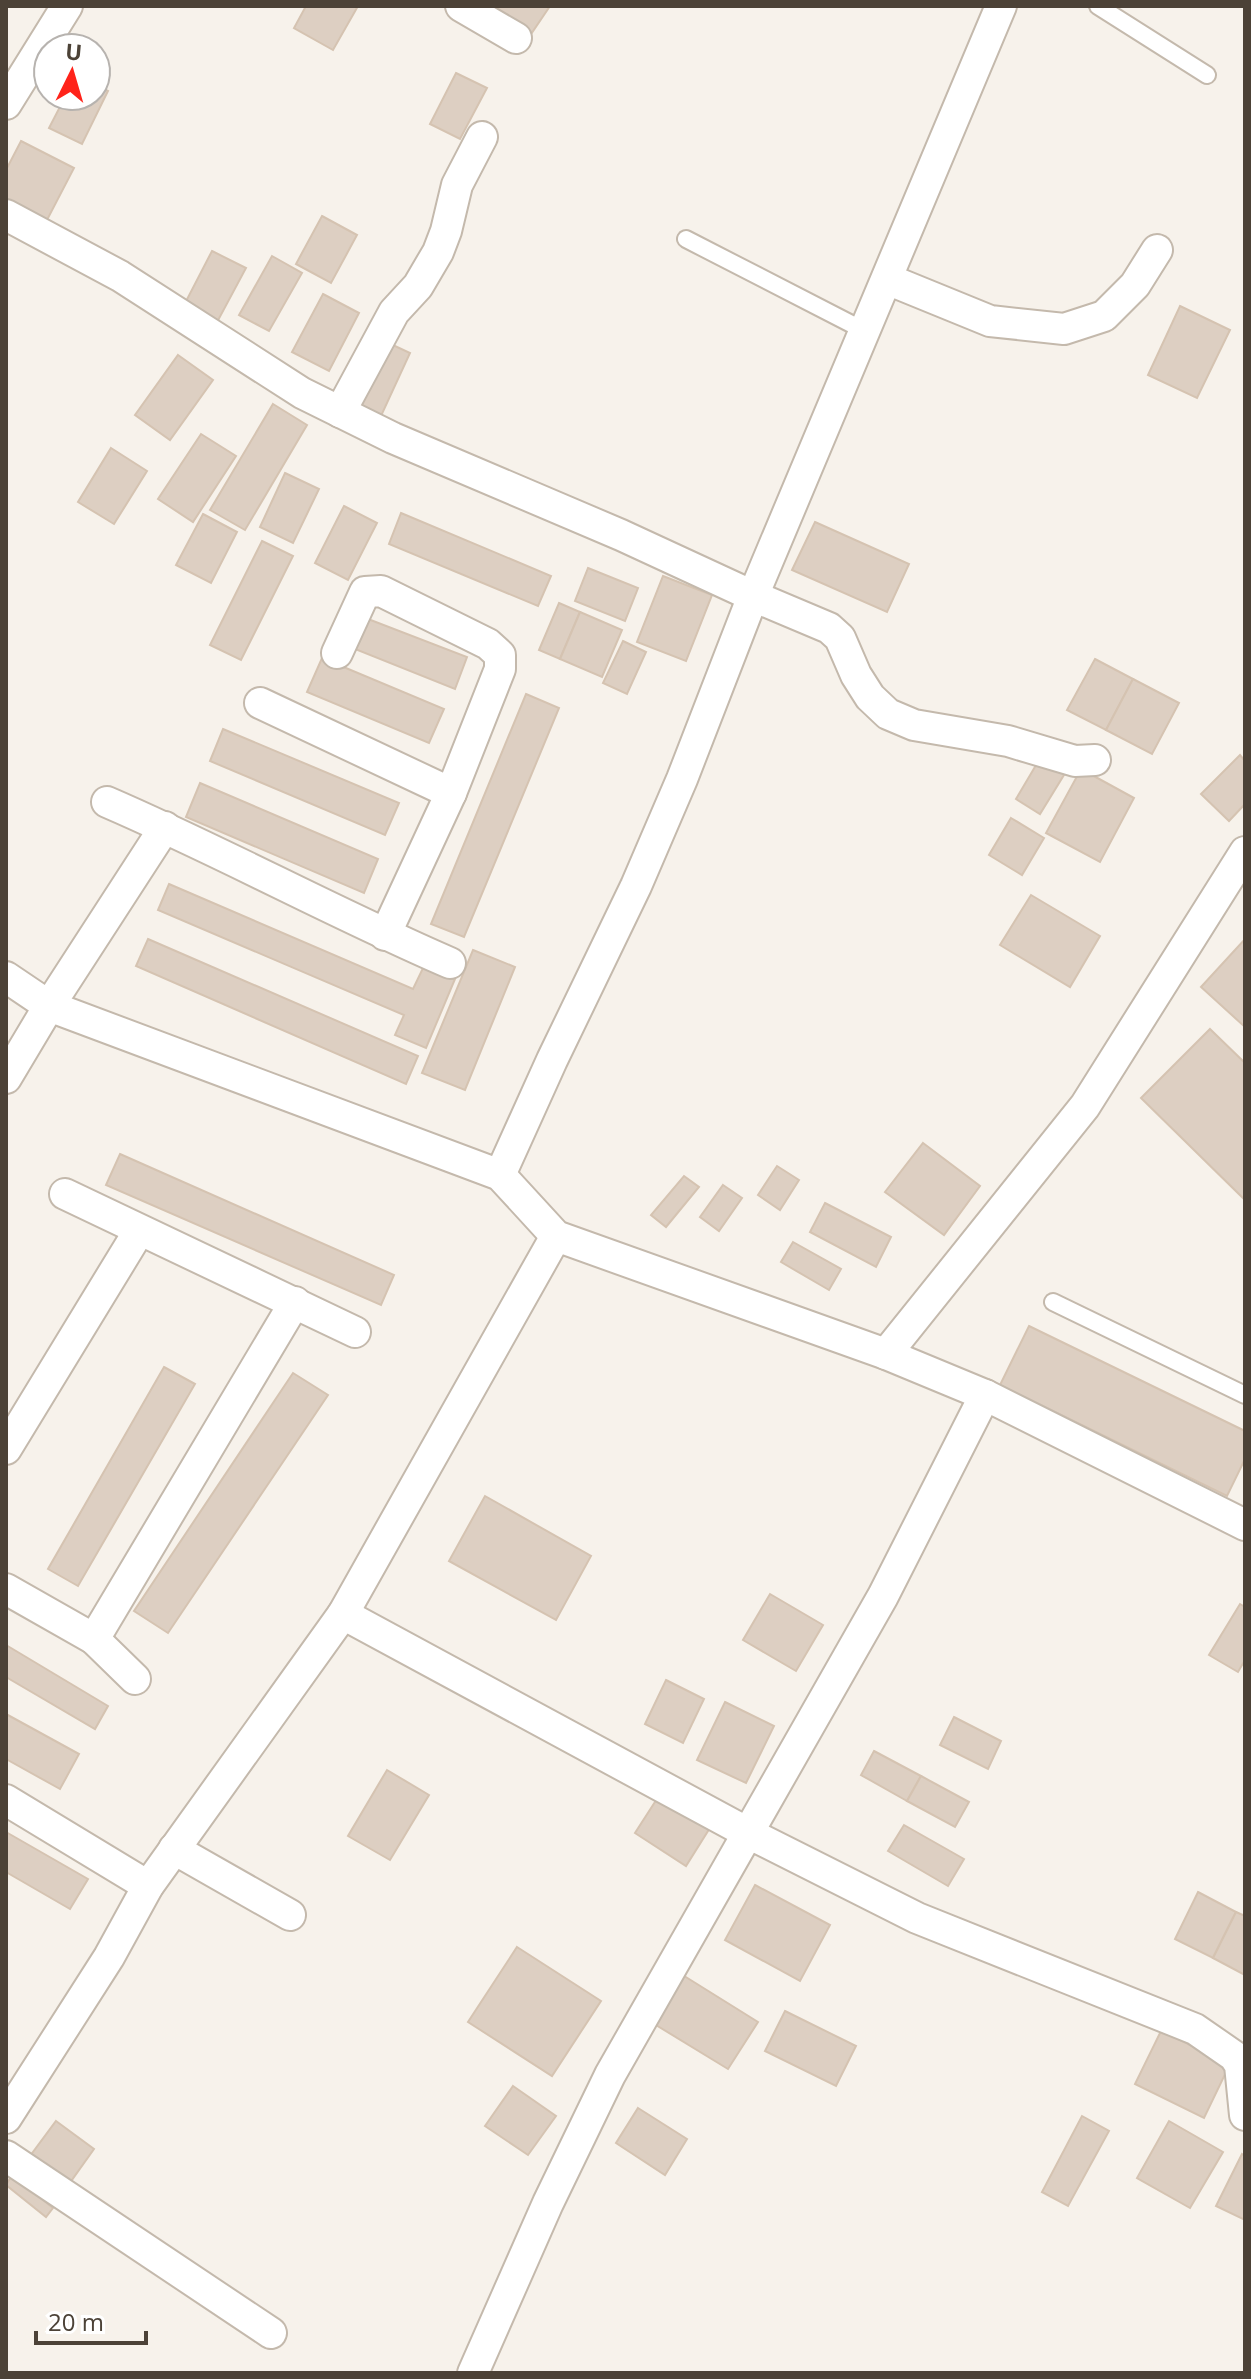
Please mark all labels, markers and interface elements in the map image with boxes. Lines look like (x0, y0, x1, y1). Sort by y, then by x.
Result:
north arrow (32, 32, 112, 112)
text: U (64, 35, 83, 67)
scale bar (36, 2295, 146, 2345)
text: 20 m (48, 2305, 104, 2338)

